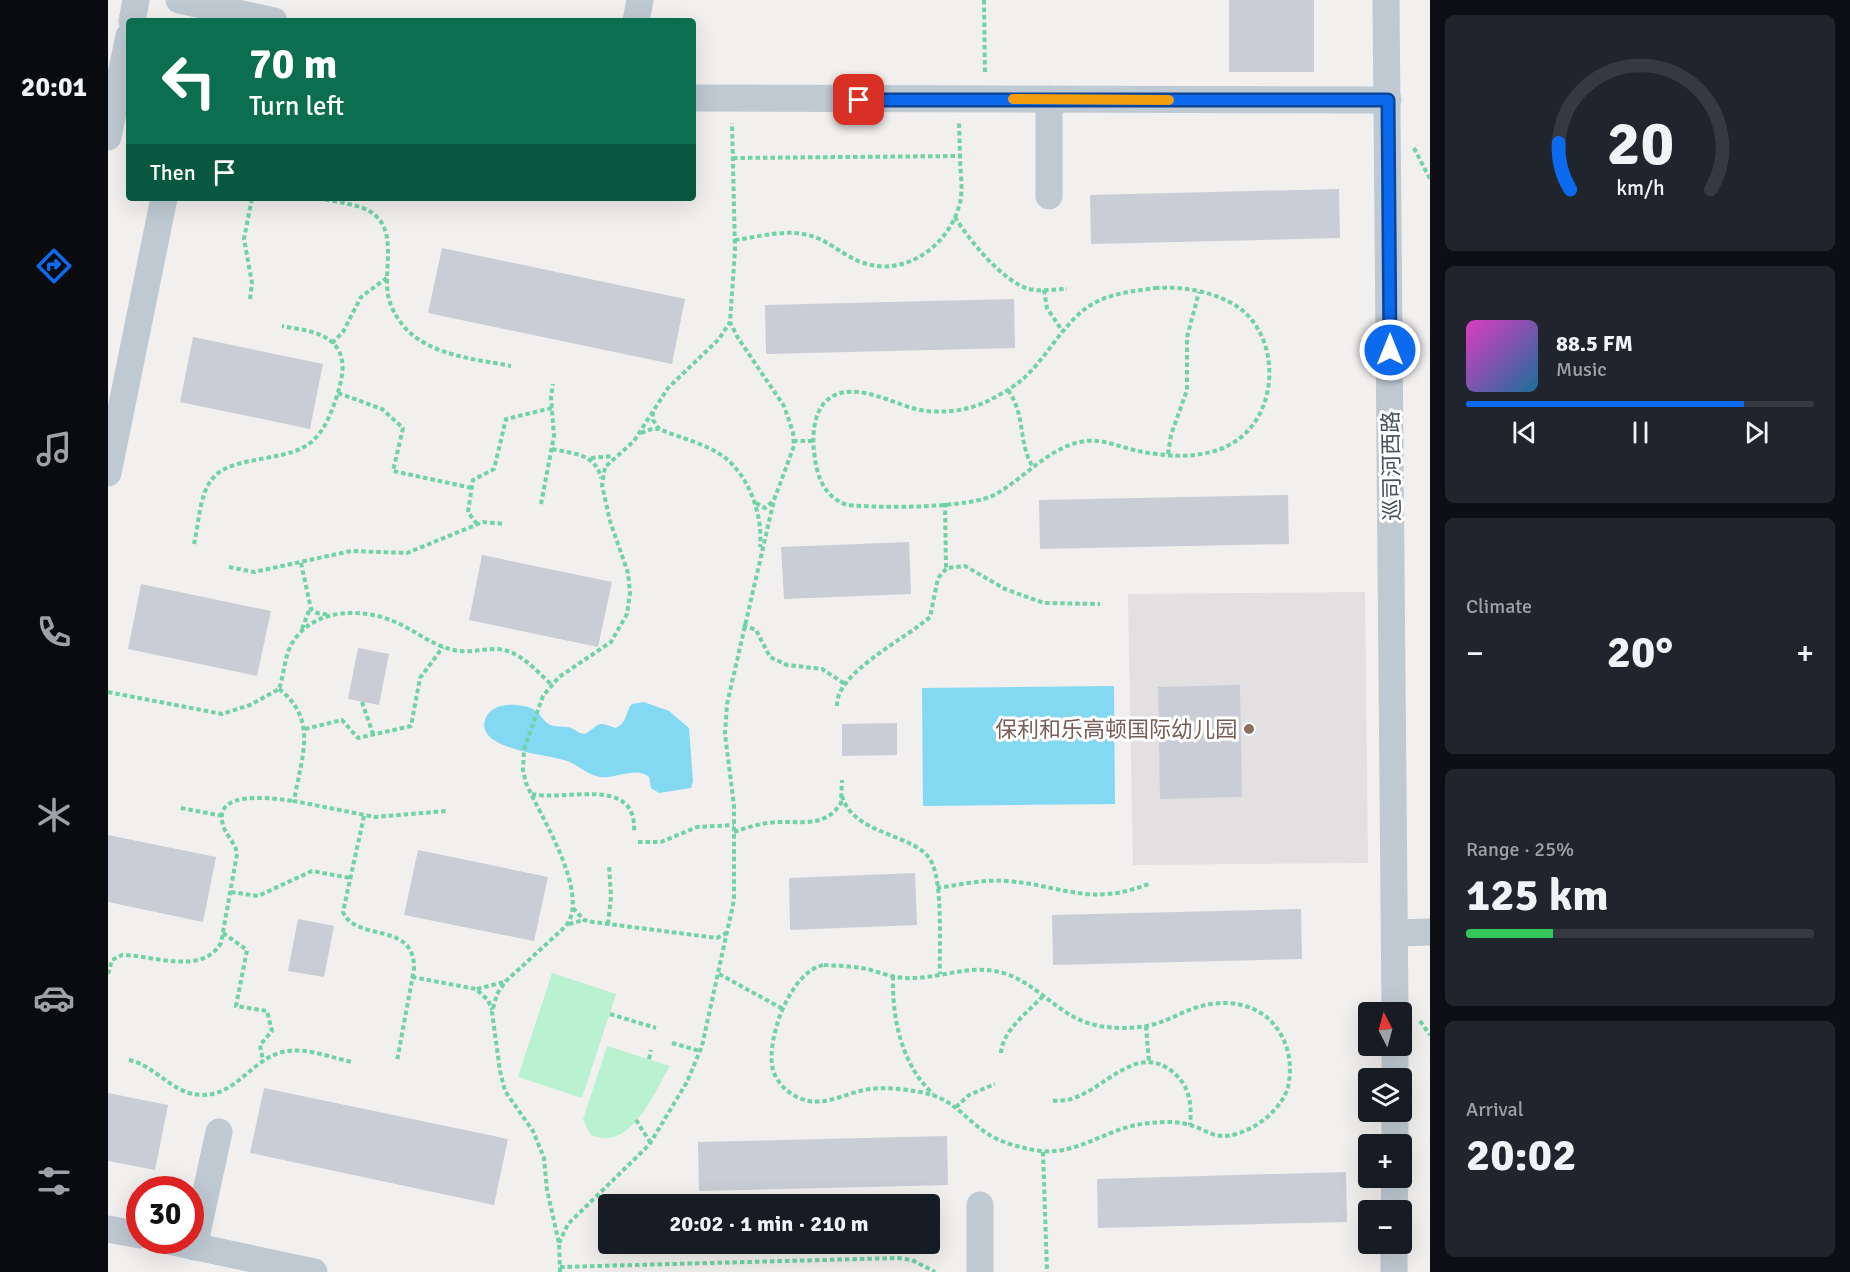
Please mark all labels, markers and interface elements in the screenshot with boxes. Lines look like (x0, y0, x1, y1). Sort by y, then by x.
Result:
text: 70 m (249, 39, 338, 90)
icon: left (150, 42, 228, 120)
text: 20:01 (21, 71, 87, 104)
pin (833, 74, 884, 125)
icon: arrive (842, 83, 875, 116)
text: Turn left (249, 90, 344, 123)
text: 20 (1606, 105, 1674, 182)
icon: arrive (208, 156, 241, 189)
text: Then (150, 159, 196, 186)
text: km/h (1616, 176, 1664, 202)
icon: directions (33, 245, 75, 287)
position arrow (1358, 318, 1422, 382)
text: 88.5 FM (1556, 330, 1633, 357)
text: Music (1556, 357, 1607, 382)
street label: 巡司河西路 (1377, 411, 1406, 521)
icon: previous (1508, 416, 1541, 449)
icon: pause (1624, 416, 1657, 449)
icon: next (1740, 416, 1773, 449)
icon: music (33, 428, 75, 470)
text: Climate (1466, 594, 1532, 619)
icon: phone (33, 611, 75, 653)
text: 20° (1607, 625, 1673, 680)
text: − (1466, 633, 1484, 674)
text: + (1796, 633, 1814, 674)
place label: 保利和乐高顿国际幼儿园 (995, 716, 1237, 743)
marker: 保利和乐高顿国际幼儿园 (1242, 722, 1256, 736)
icon: climate (33, 794, 75, 836)
text: Range · 25% (1466, 837, 1574, 862)
text: 125 km (1466, 868, 1609, 923)
icon: car (33, 977, 75, 1019)
north arrow (1358, 1002, 1412, 1056)
map controls (1358, 1002, 1412, 1254)
button: layers (1358, 1068, 1412, 1122)
text: Arrival (1466, 1097, 1524, 1122)
text: 20:02 (1466, 1128, 1576, 1183)
button: + (1358, 1134, 1412, 1188)
icon: filters (33, 1160, 75, 1202)
speed limit sign: 30 (126, 1176, 204, 1254)
button: − (1358, 1200, 1412, 1254)
text: 20:02 · 1 min · 210 m (669, 1210, 869, 1237)

